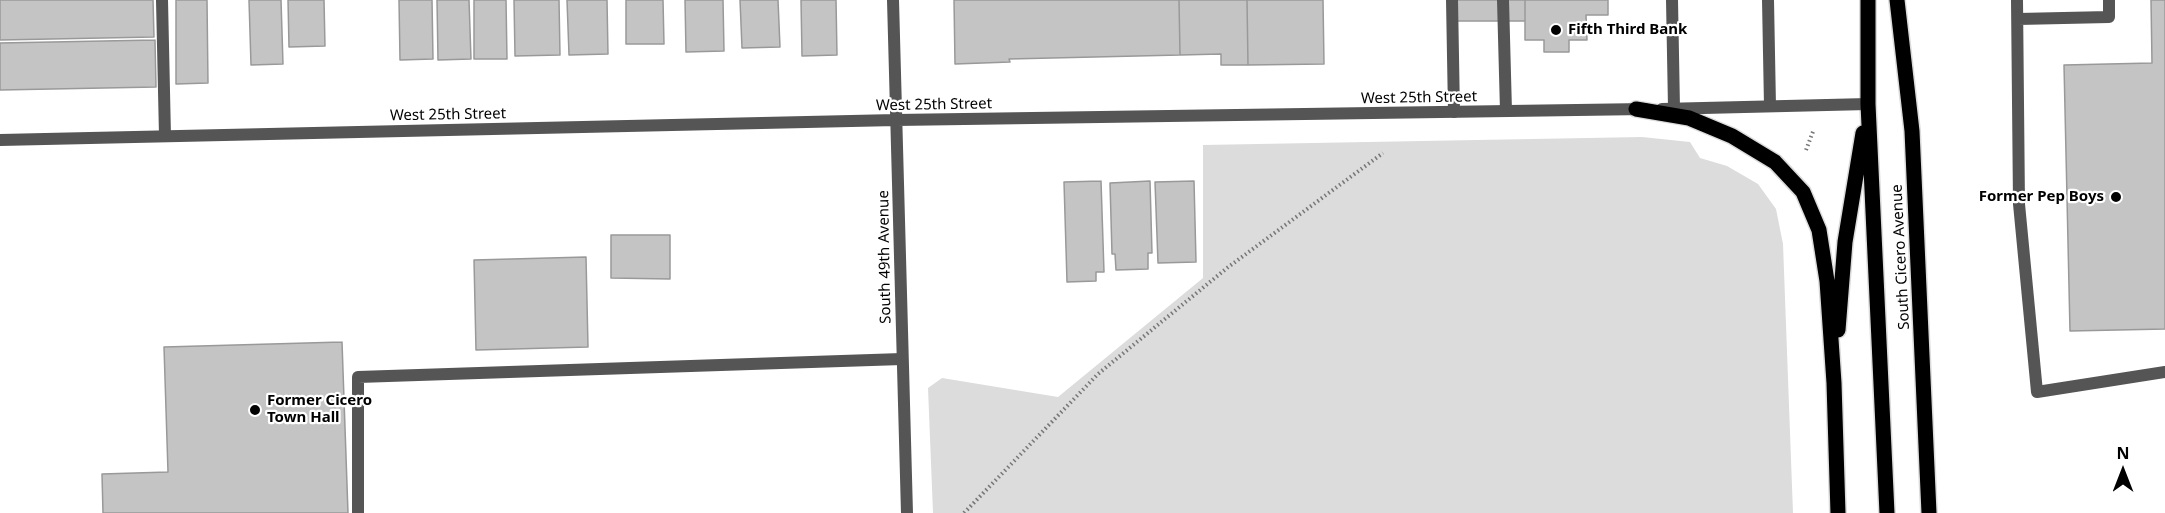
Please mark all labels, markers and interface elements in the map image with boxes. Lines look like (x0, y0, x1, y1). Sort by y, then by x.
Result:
place label: Fifth Third Bank (1568, 21, 1687, 39)
marker: Fifth Third Bank (1549, 23, 1563, 37)
street label: West 25th Street (1361, 88, 1477, 108)
street label: West 25th Street (876, 95, 992, 115)
street label: West 25th Street (390, 105, 506, 125)
street label: South Cicero Avenue (1888, 184, 1914, 330)
place label: Former Pep Boys (1979, 188, 2104, 206)
street label: South 49th Avenue (875, 190, 895, 324)
marker: Former Pep Boys (2109, 190, 2123, 204)
place label: Former Cicero Town Hall (267, 392, 372, 427)
marker: Former Cicero Town Hall (248, 403, 262, 417)
north arrow (2093, 441, 2153, 501)
text: N (2116, 442, 2130, 464)

